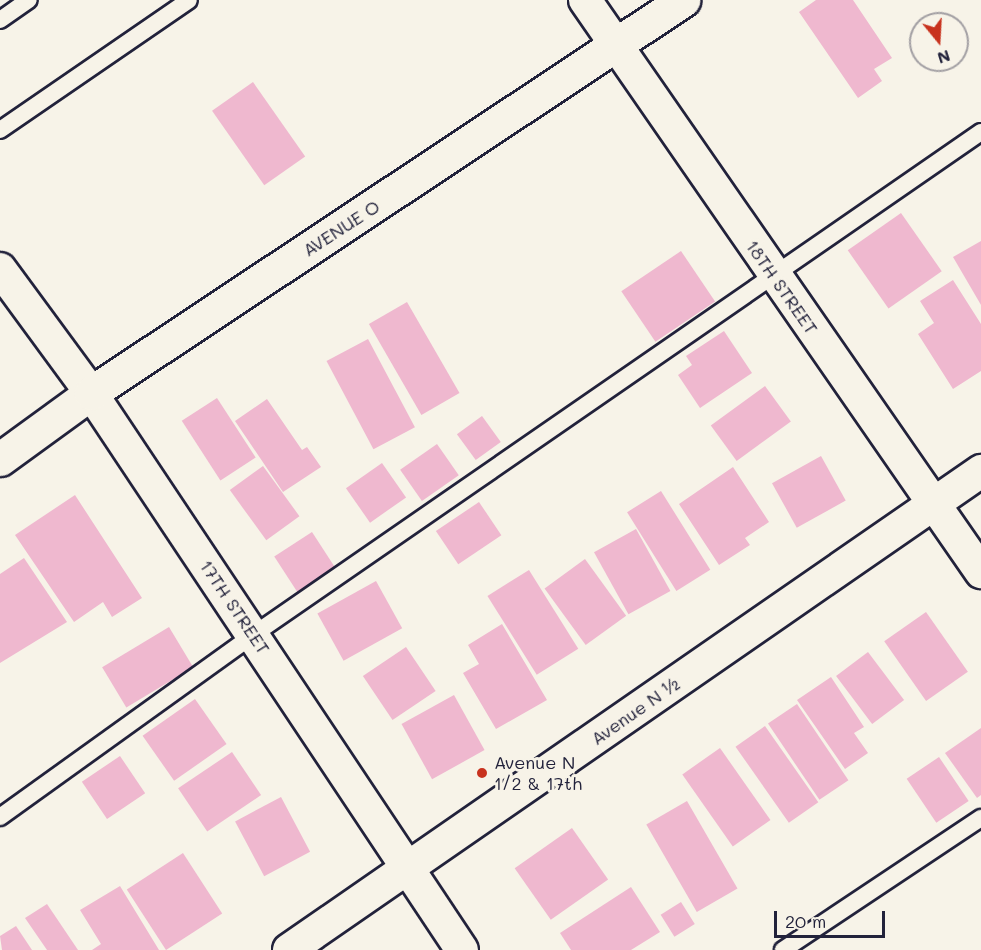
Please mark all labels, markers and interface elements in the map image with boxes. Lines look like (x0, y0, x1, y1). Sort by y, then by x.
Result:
north arrow (909, 12, 969, 72)
text: N (935, 46, 953, 70)
street label: AVENUE O (299, 195, 383, 261)
street label: 18TH STREET (742, 236, 822, 338)
street label: 17TH STREET (196, 556, 274, 658)
street label: Avenue N ½ (587, 673, 683, 749)
place label: Avenue N 1/2 & 17th (494, 752, 582, 795)
marker: Avenue N 1/2 & 17th (475, 766, 489, 780)
scale bar (777, 899, 888, 937)
text: 20 m (785, 909, 826, 933)

